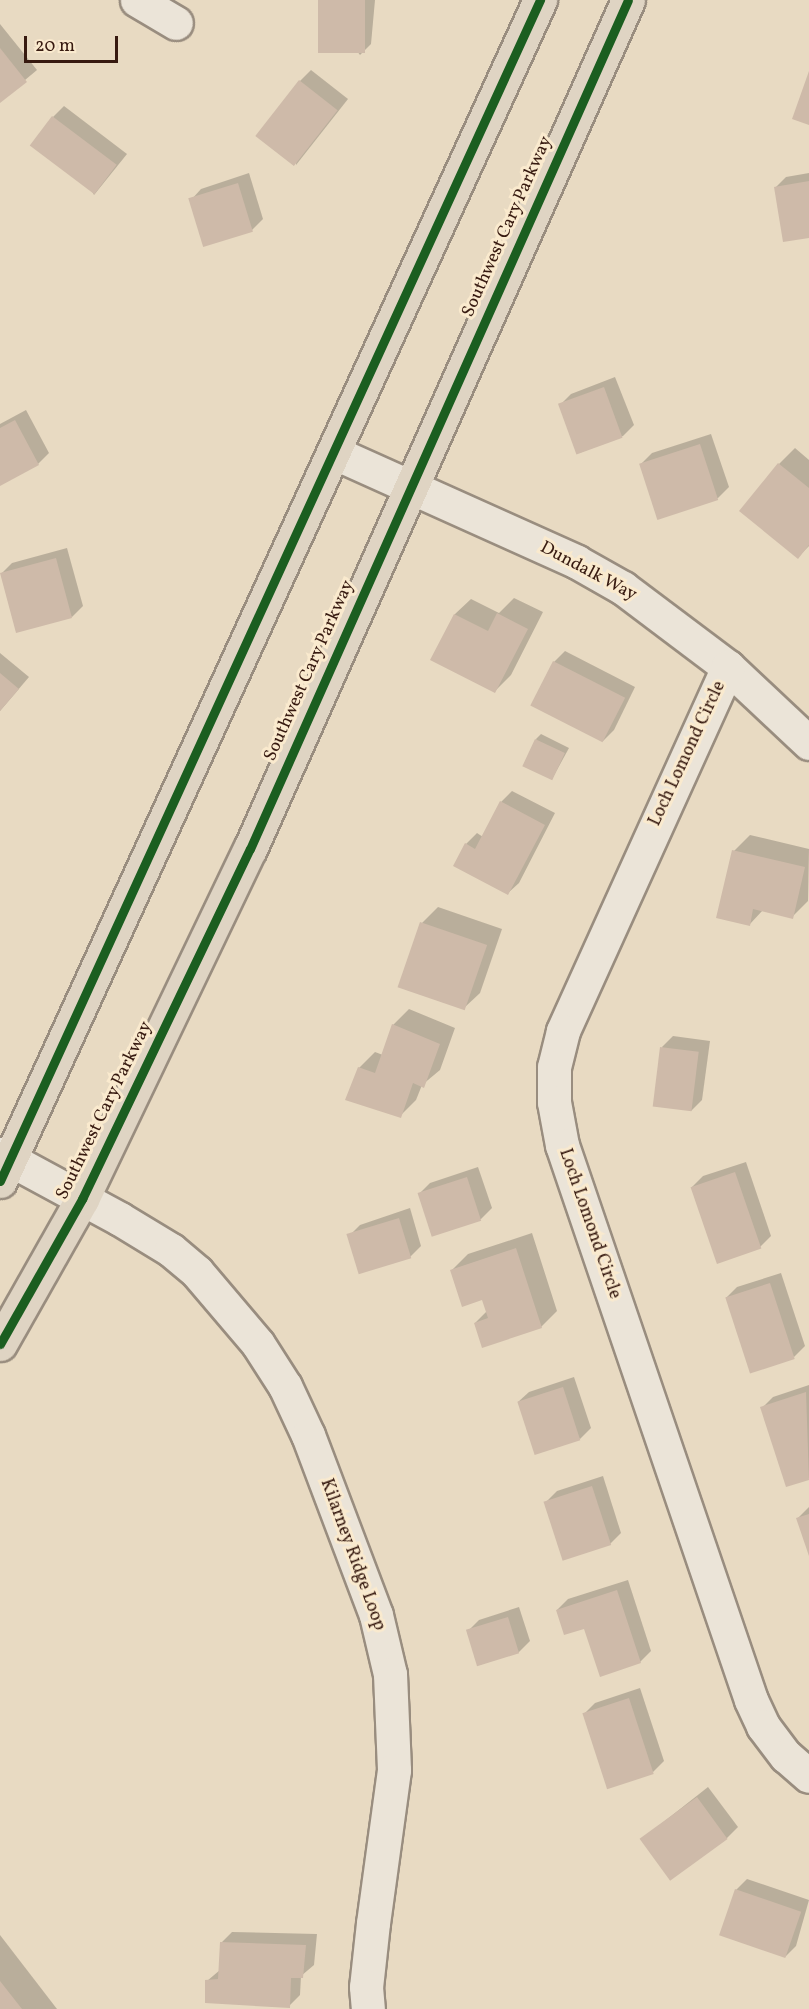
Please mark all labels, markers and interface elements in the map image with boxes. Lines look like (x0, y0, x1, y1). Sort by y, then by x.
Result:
scale bar (27, 24, 122, 62)
text: 20 m (35, 34, 75, 59)
street label: Southwest Cary Parkway (458, 133, 558, 321)
street label: Dundalk Way (536, 537, 640, 607)
street label: Southwest Cary Parkway (260, 577, 360, 765)
street label: Loch Lomond Circle (645, 678, 731, 830)
street label: Southwest Cary Parkway (52, 1018, 158, 1204)
street label: Loch Lomond Circle (553, 1146, 625, 1302)
street label: Kilarney Ridge Loop (314, 1476, 390, 1634)

